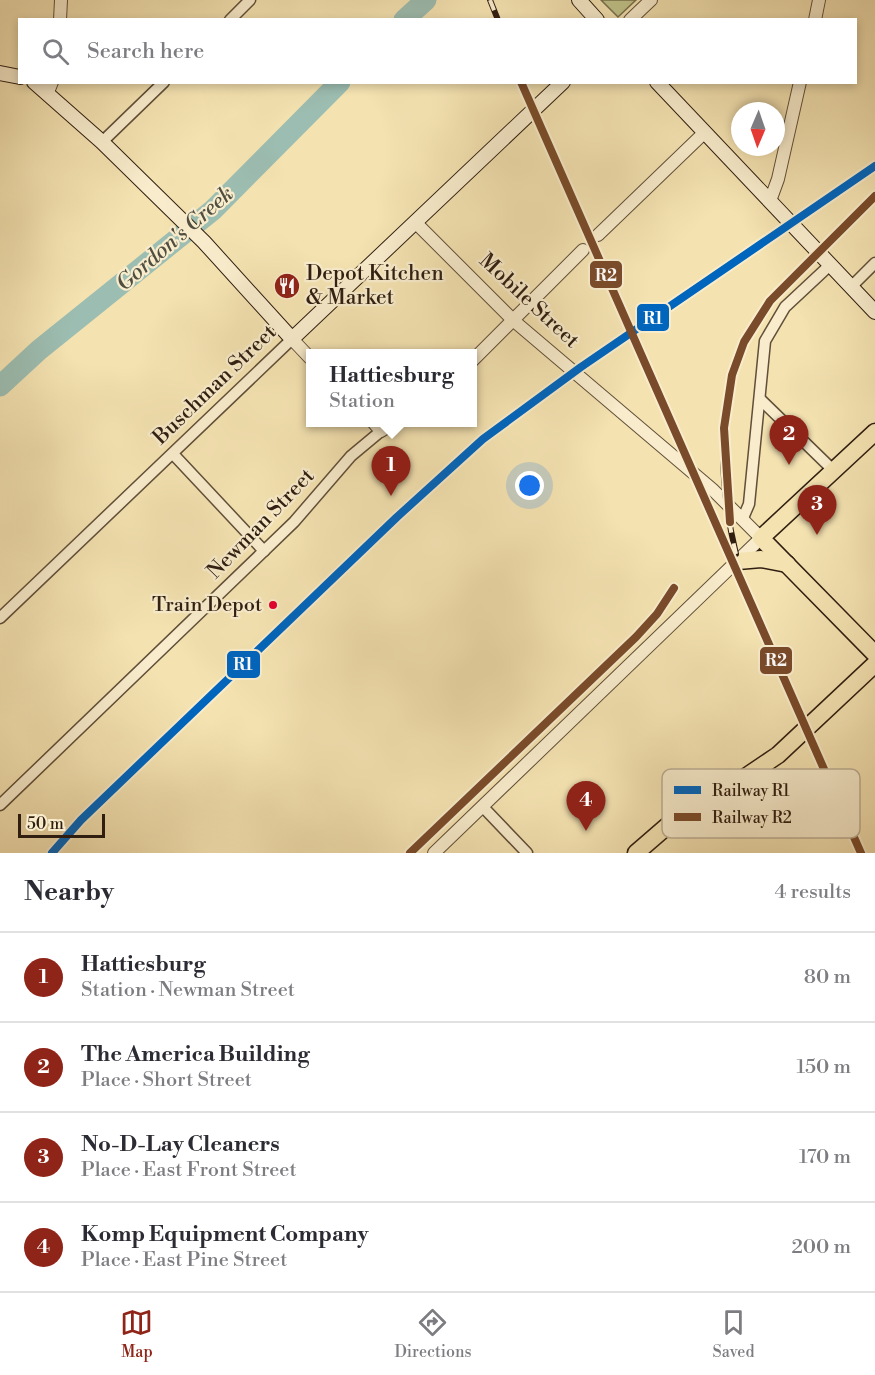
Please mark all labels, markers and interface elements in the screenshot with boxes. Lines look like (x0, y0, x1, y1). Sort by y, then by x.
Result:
search box (18, 18, 857, 84)
icon: search (39, 35, 72, 68)
text: Search here (87, 38, 204, 65)
north arrow (731, 102, 785, 156)
water label: Gordon's Creek (111, 181, 239, 297)
street label: Mobile Street (474, 248, 585, 354)
line badge: R2 (589, 260, 623, 289)
place label: Depot Kitchen & Market (306, 261, 444, 311)
text: R2 (595, 266, 617, 286)
restaurant icon: Depot Kitchen & Market (272, 271, 302, 301)
line badge: R1 (636, 303, 670, 332)
text: R1 (643, 309, 663, 329)
street label: Buschman Street (147, 319, 283, 451)
popup (306, 349, 477, 427)
text: Hattiesburg (329, 362, 454, 389)
text: Station (329, 389, 395, 414)
pin: 2 (770, 416, 808, 465)
pin: 1 (372, 446, 410, 496)
street label: Newman Street (202, 463, 321, 585)
your location (515, 471, 544, 500)
pin: 3 (798, 486, 836, 535)
place label: Train Depot (152, 593, 262, 618)
marker: Train Depot (267, 599, 279, 611)
line badge: R2 (759, 646, 793, 675)
line badge: R1 (226, 650, 261, 679)
text: R2 (765, 651, 787, 671)
text: R1 (233, 655, 253, 675)
legend (662, 769, 860, 838)
text: Railway R1 (712, 781, 790, 801)
pin: 4 (566, 782, 606, 831)
text: Railway R2 (712, 808, 792, 828)
scale bar (18, 811, 105, 838)
text: 50 m (27, 814, 64, 834)
text: Nearby (24, 876, 114, 908)
text: 4 results (774, 880, 851, 905)
text: Hattiesburg (81, 951, 206, 978)
text: 1 (39, 965, 48, 990)
text: 80 m (804, 965, 851, 990)
text: Station · Newman Street (81, 978, 295, 1003)
text: The America Building (81, 1041, 310, 1068)
text: 2 (37, 1055, 50, 1080)
text: 150 m (796, 1055, 851, 1080)
text: Place · Short Street (81, 1068, 252, 1093)
text: No-D-Lay Cleaners (81, 1131, 280, 1158)
text: 3 (37, 1145, 50, 1170)
text: 170 m (799, 1145, 851, 1170)
text: Place · East Front Street (81, 1158, 297, 1183)
text: Komp Equipment Company (81, 1221, 369, 1248)
text: 4 (37, 1235, 50, 1260)
text: 200 m (791, 1235, 851, 1260)
text: Place · East Pine Street (81, 1248, 287, 1273)
tab: Map (120, 1306, 153, 1362)
tab: Directions (394, 1306, 472, 1362)
tab: Saved (712, 1306, 755, 1362)

